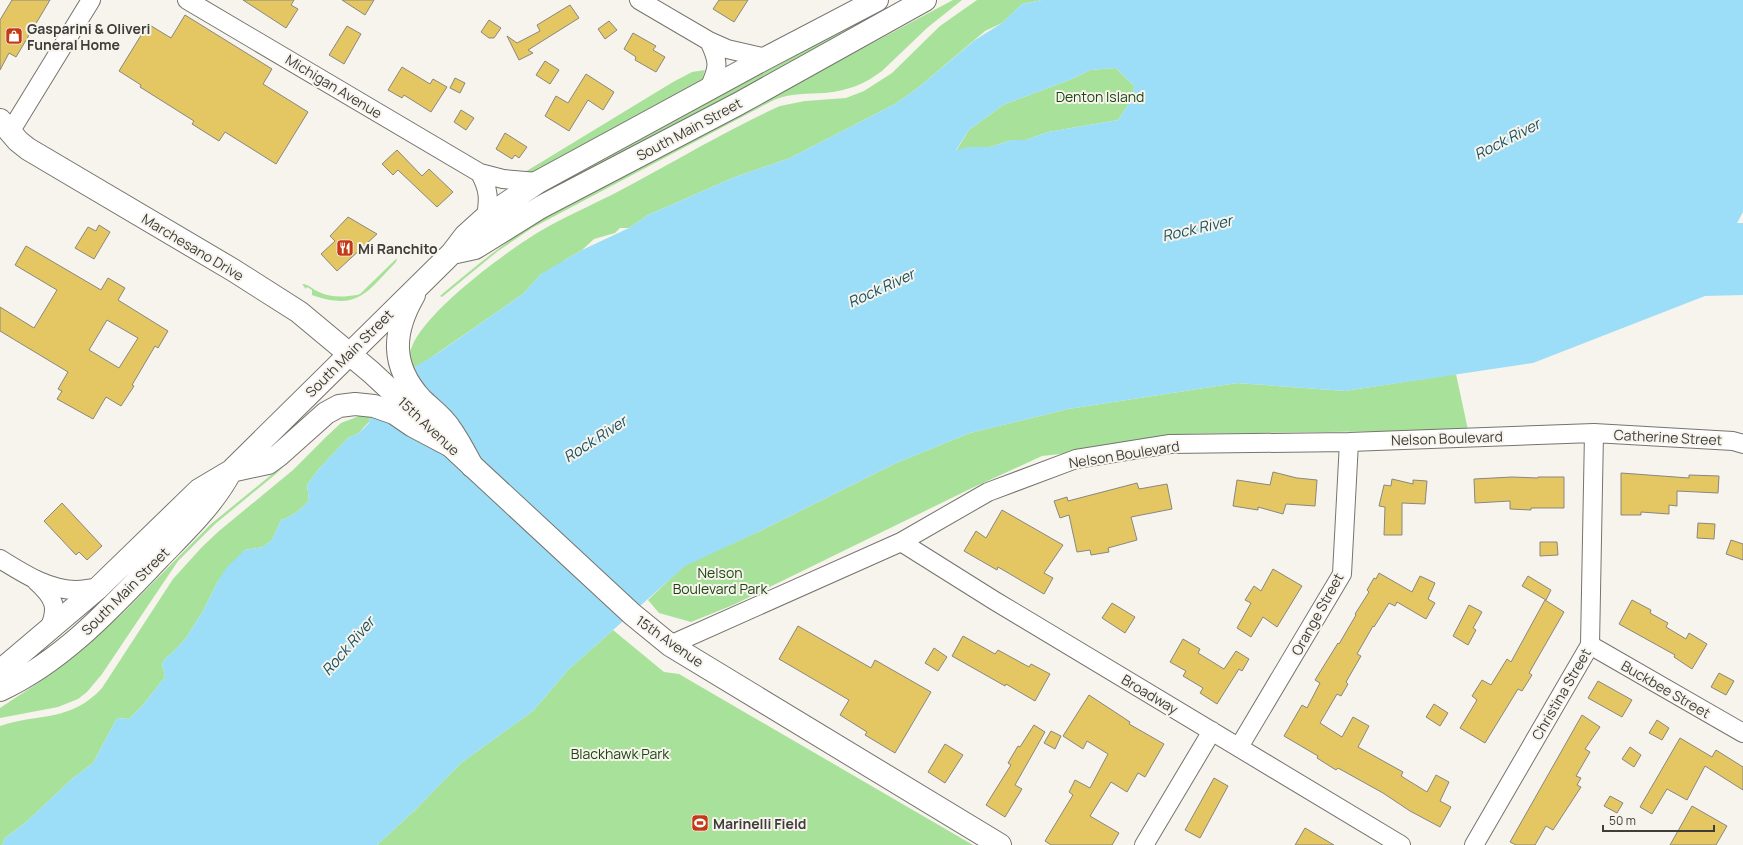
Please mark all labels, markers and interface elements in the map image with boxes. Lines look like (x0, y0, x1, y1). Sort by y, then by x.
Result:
place label: Gasparini & Oliveri Funeral Home (27, 19, 151, 54)
shop icon: Gasparini & Oliveri Funeral Home (4, 26, 24, 46)
street label: Michigan Avenue (282, 50, 386, 122)
park label: Denton Island (1056, 87, 1144, 106)
street label: South Main Street (633, 93, 745, 165)
water label: Rock River (1470, 112, 1546, 165)
street label: Marchesano Drive (138, 209, 248, 285)
water label: Rock River (1160, 209, 1237, 246)
restaurant icon: Mi Ranchito (335, 238, 355, 258)
place label: Mi Ranchito (358, 239, 438, 258)
water label: Rock River (844, 262, 920, 313)
street label: South Main Street (301, 305, 397, 401)
street label: 15th Avenue (394, 392, 464, 460)
water label: Rock River (559, 409, 633, 467)
street label: Catherine Street (1613, 425, 1723, 449)
street label: Nelson Boulevard (1391, 427, 1503, 449)
street label: Nelson Boulevard (1067, 436, 1181, 472)
street label: South Main Street (77, 543, 173, 639)
park label: Nelson Boulevard Park (673, 563, 768, 598)
street label: Orange Street (1287, 569, 1348, 659)
water label: Rock River (317, 610, 381, 680)
street label: 15th Avenue (633, 611, 707, 671)
street label: Christina Street (1527, 644, 1595, 743)
street label: Buckbee Street (1618, 656, 1714, 722)
street label: Broadway (1118, 670, 1182, 719)
park label: Blackhawk Park (571, 744, 670, 763)
scale bar (1603, 807, 1714, 833)
text: 50 m (1609, 812, 1636, 829)
sports icon: Marinelli Field (690, 813, 710, 833)
place label: Marinelli Field (713, 814, 806, 833)

